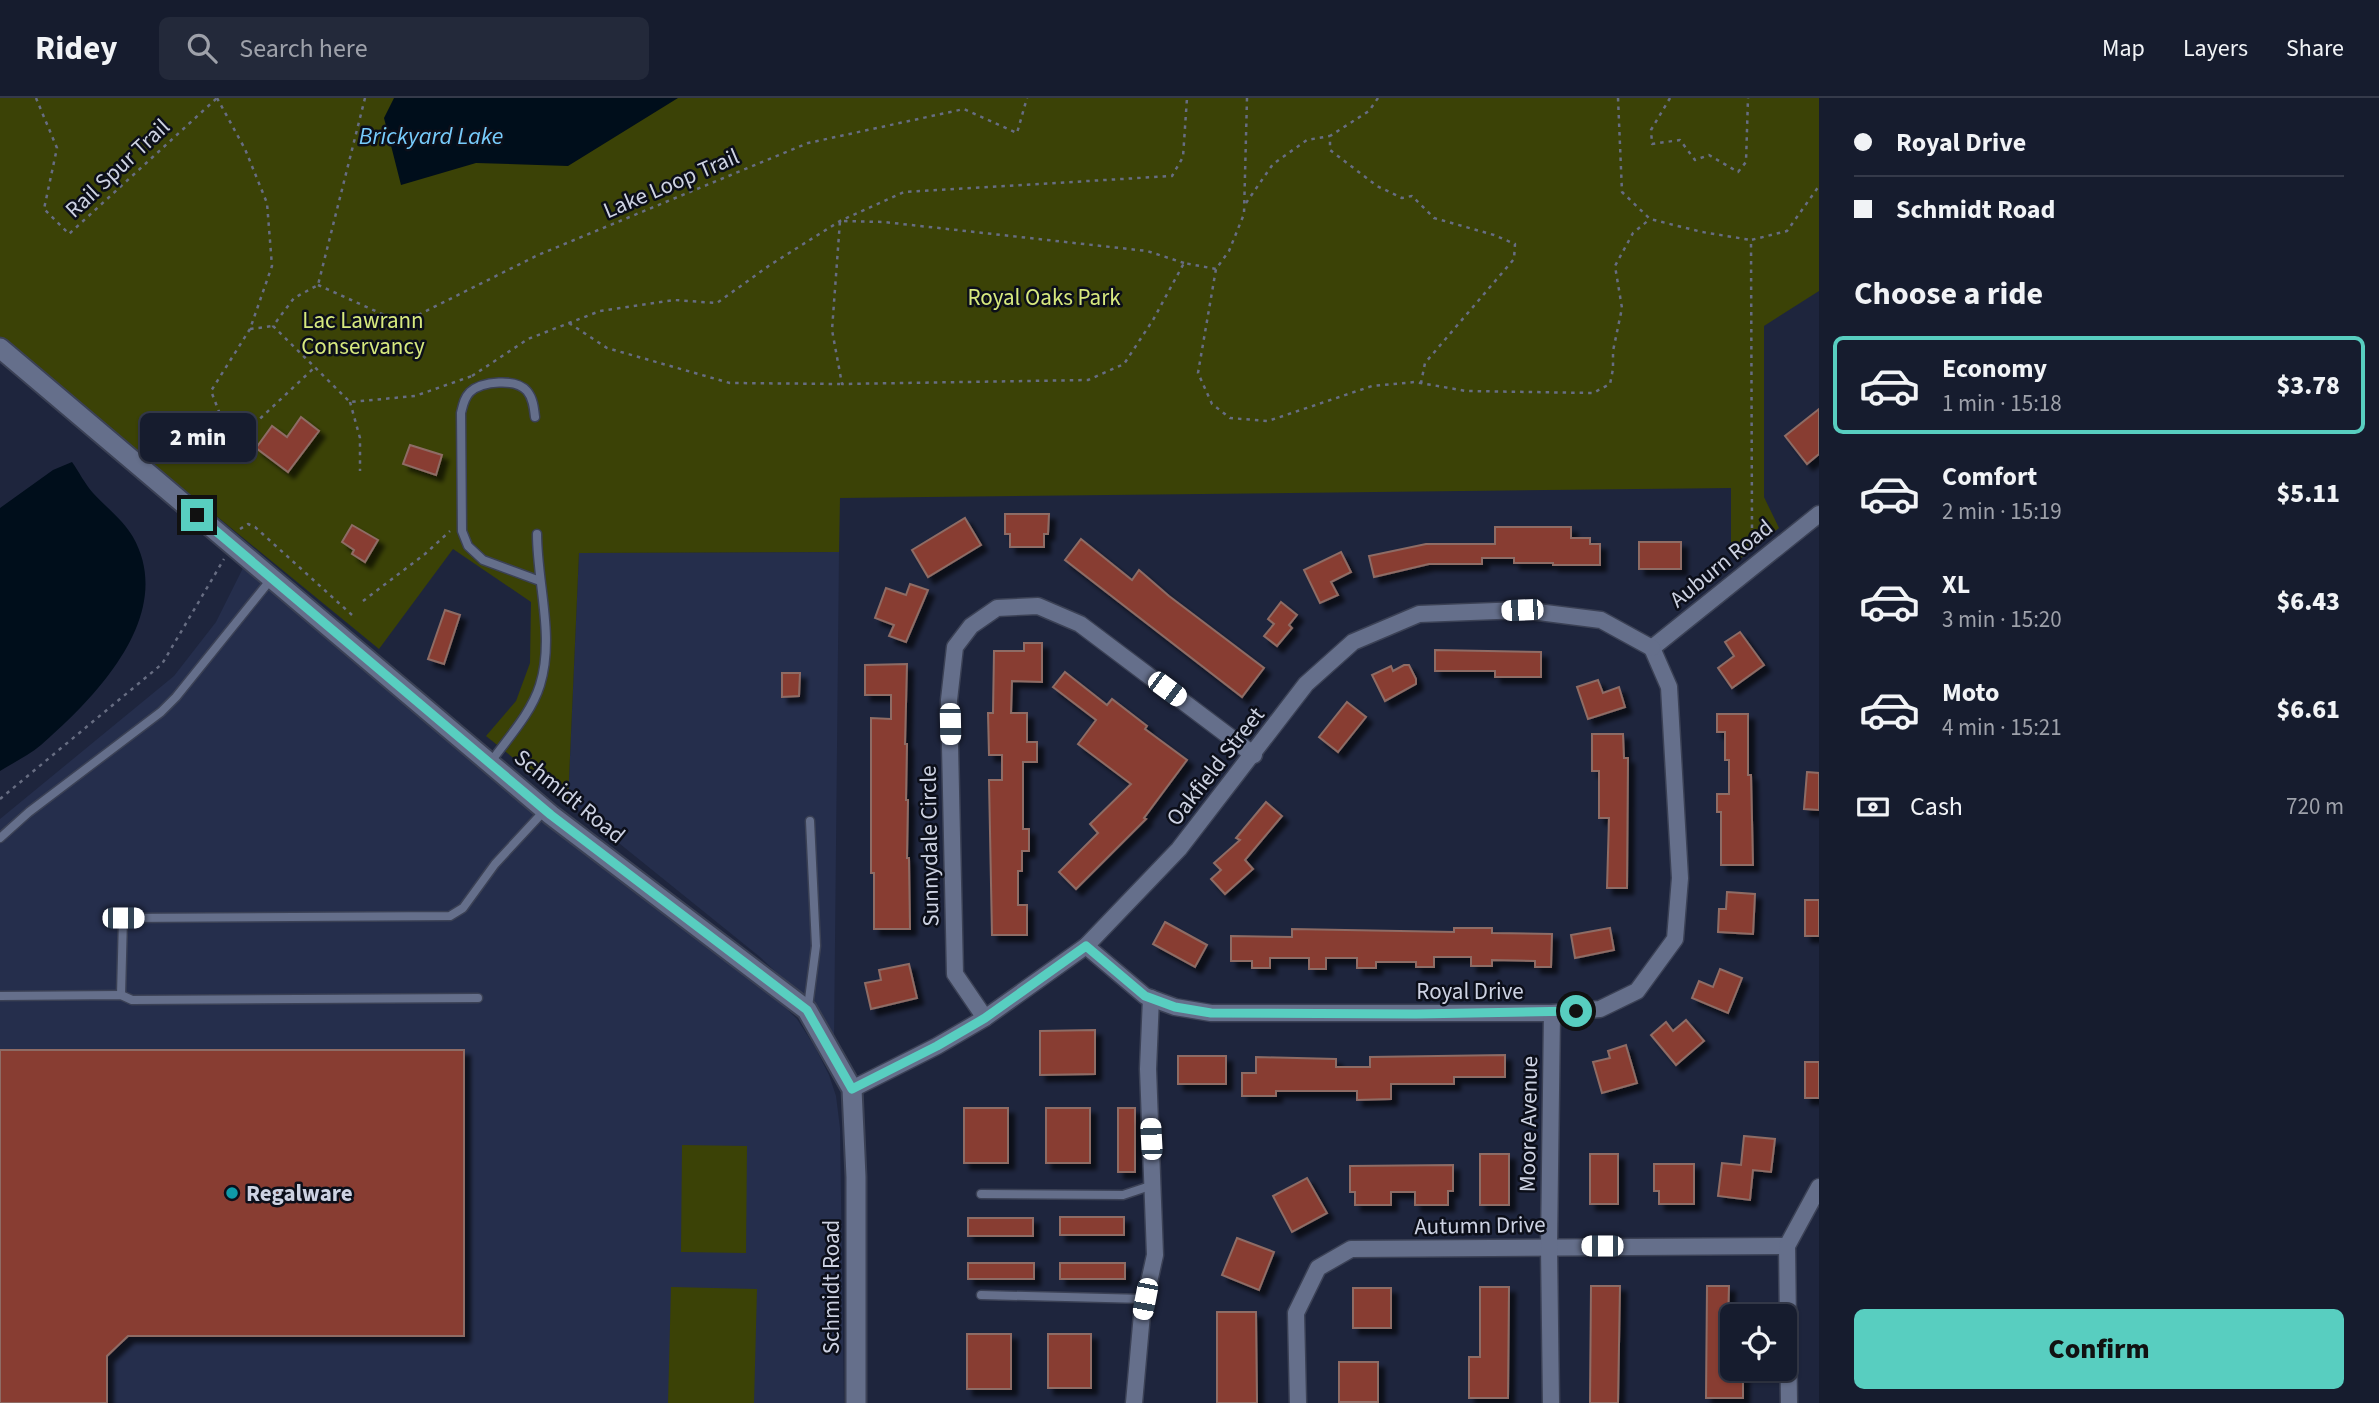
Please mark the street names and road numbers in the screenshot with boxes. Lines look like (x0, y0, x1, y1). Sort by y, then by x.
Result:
street label: Rail Spur Trail (58, 111, 177, 226)
street label: Lake Loop Trail (598, 140, 744, 227)
street label: Auburn Road (1663, 511, 1780, 615)
street label: Oakfield Street (1158, 700, 1273, 833)
street label: Schmidt Road (507, 741, 632, 852)
street label: Sunnydale Circle (912, 765, 947, 927)
street label: Royal Drive (1416, 975, 1524, 1008)
street label: Moore Avenue (1511, 1056, 1546, 1192)
street label: Autumn Drive (1414, 1208, 1546, 1243)
street label: Schmidt Road (815, 1220, 848, 1354)

